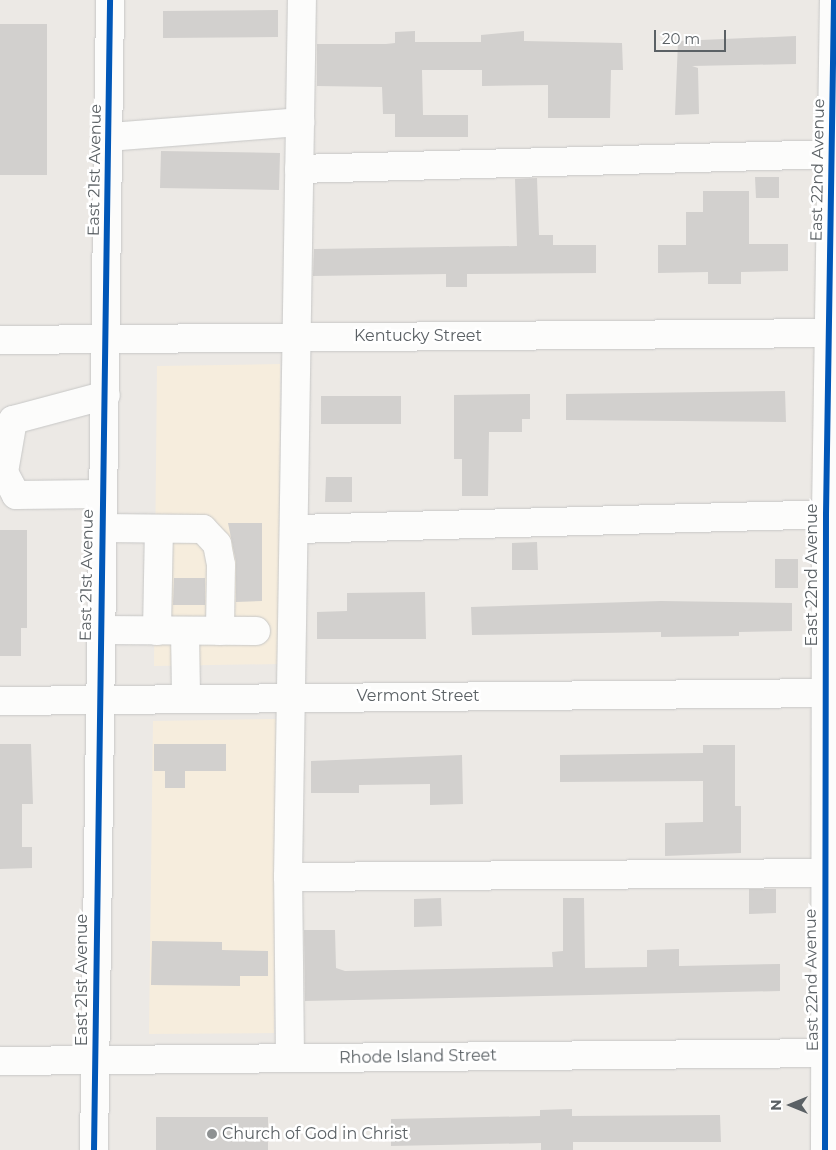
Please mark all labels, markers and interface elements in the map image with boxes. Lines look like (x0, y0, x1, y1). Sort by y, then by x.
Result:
scale bar (656, 20, 728, 52)
text: 20 m (662, 29, 700, 48)
street label: East 22nd Avenue (807, 98, 829, 242)
street label: East 21st Avenue (84, 104, 106, 236)
street label: Kentucky Street (354, 326, 482, 346)
street label: East 22nd Avenue (802, 504, 822, 646)
street label: East 21st Avenue (76, 509, 98, 641)
street label: Vermont Street (356, 686, 480, 706)
street label: East 22nd Avenue (801, 908, 823, 1052)
street label: East 21st Avenue (72, 914, 92, 1046)
street label: Rhode Island Street (339, 1046, 497, 1068)
north arrow (766, 1080, 816, 1130)
text: N (767, 1099, 785, 1111)
place label: Church of God in Christ (222, 1124, 408, 1144)
marker: Church of God in Christ (206, 1128, 218, 1140)

